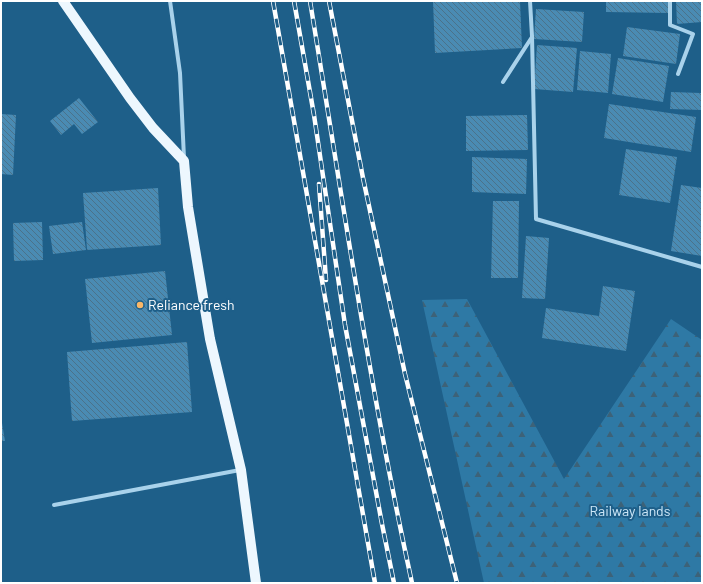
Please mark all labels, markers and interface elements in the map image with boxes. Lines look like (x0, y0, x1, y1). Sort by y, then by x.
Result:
place label: Reliance fresh (148, 296, 235, 313)
marker: Reliance fresh (135, 300, 145, 310)
park label: Railway lands (590, 502, 671, 519)

